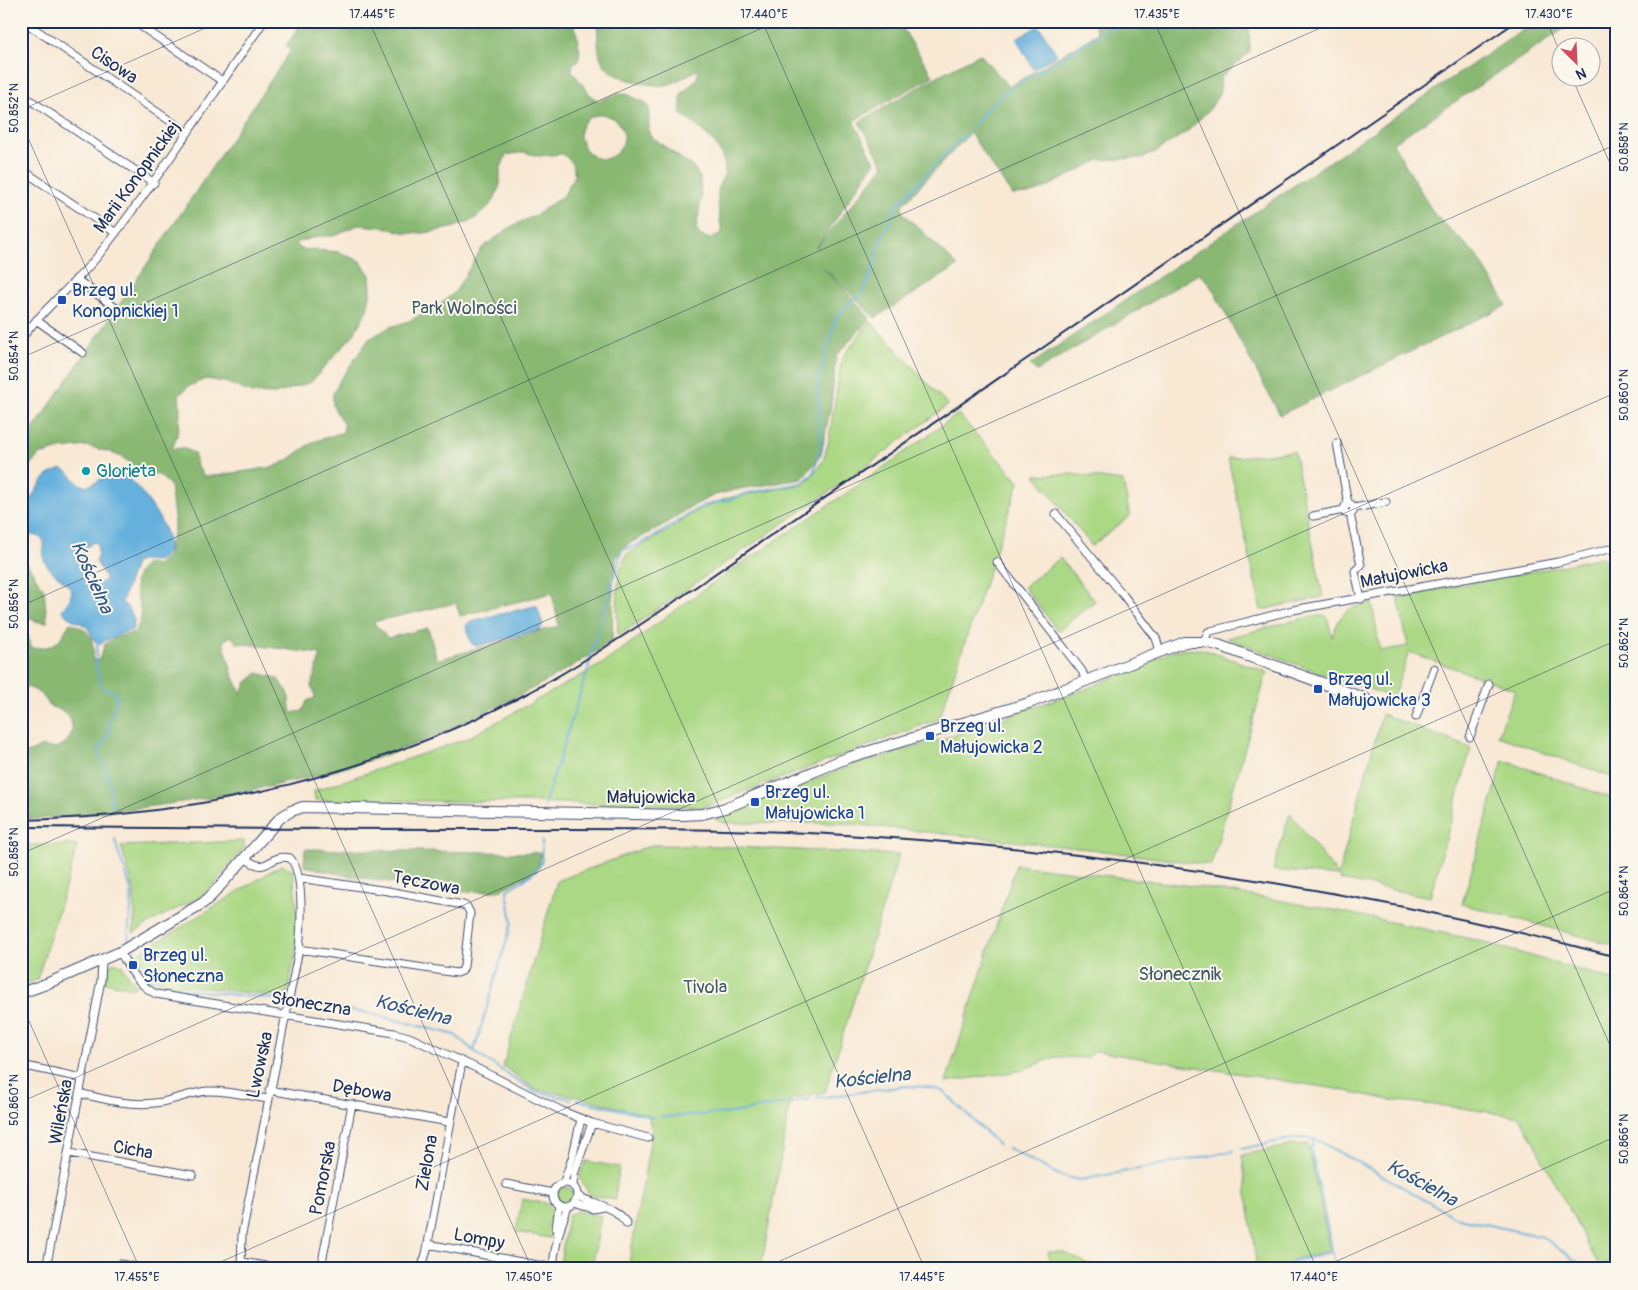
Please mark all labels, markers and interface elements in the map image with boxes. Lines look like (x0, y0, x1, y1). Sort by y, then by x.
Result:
text: 17.445°E (349, 7, 395, 22)
text: 17.440°E (740, 7, 788, 22)
text: 17.435°E (1134, 7, 1180, 22)
text: 17.430°E (1525, 7, 1573, 22)
north arrow (1550, 38, 1600, 88)
street label: Cisowa (86, 41, 142, 89)
text: N (1573, 64, 1589, 83)
text: 50.852°N (7, 83, 22, 133)
street label: Marii Konopnickiej (88, 116, 186, 238)
text: 50.858°N (1617, 122, 1632, 172)
place label: Brzeg ul. Konopnickiej 1 (72, 279, 178, 323)
marker: Brzeg ul. Konopnickiej 1 (56, 294, 68, 306)
park label: Park Wolności (411, 297, 517, 320)
text: 50.854°N (7, 331, 22, 381)
text: 50.860°N (1617, 369, 1632, 421)
place label: Glorieta (96, 460, 156, 483)
marker: Glorieta (80, 465, 92, 477)
water label: Kościelna (65, 537, 119, 618)
street label: Małujowicka (1358, 554, 1450, 594)
text: 50.856°N (7, 579, 22, 629)
text: 50.862°N (1617, 618, 1632, 668)
place label: Brzeg ul. Małujowicka 3 (1328, 668, 1431, 712)
marker: Brzeg ul. Małujowicka 3 (1312, 683, 1324, 695)
place label: Brzeg ul. Małujowicka 2 (940, 715, 1043, 759)
marker: Brzeg ul. Małujowicka 2 (924, 730, 936, 742)
place label: Brzeg ul. Małujowicka 1 (765, 781, 865, 825)
street label: Małujowicka (607, 786, 695, 809)
marker: Brzeg ul. Małujowicka 1 (749, 796, 761, 808)
text: 50.858°N (7, 827, 22, 877)
street label: Tęczowa (390, 865, 462, 901)
text: 50.864°N (1617, 866, 1632, 916)
place label: Brzeg ul. Słoneczna (143, 944, 224, 988)
marker: Brzeg ul. Słoneczna (127, 959, 139, 971)
park label: Słonecznik (1139, 963, 1222, 986)
park label: Tivola (683, 976, 727, 999)
street label: Słoneczna (269, 986, 353, 1022)
water label: Kościelna (373, 989, 454, 1031)
street label: Lwowska (242, 1029, 278, 1101)
water label: Kościelna (833, 1062, 913, 1094)
text: 50.860°N (7, 1074, 22, 1126)
street label: Dębowa (331, 1074, 393, 1108)
street label: Wileńska (44, 1077, 78, 1147)
text: 50.866°N (1617, 1114, 1632, 1164)
street label: Zielona (411, 1133, 443, 1193)
street label: Cicha (111, 1135, 155, 1165)
street label: Pomorska (305, 1139, 341, 1217)
water label: Kościelna (1383, 1154, 1462, 1213)
street label: Lompy (452, 1223, 507, 1255)
text: 17.455°E (114, 1270, 160, 1285)
text: 17.450°E (506, 1270, 552, 1285)
text: 17.445°E (899, 1270, 945, 1285)
text: 17.440°E (1290, 1270, 1338, 1285)

